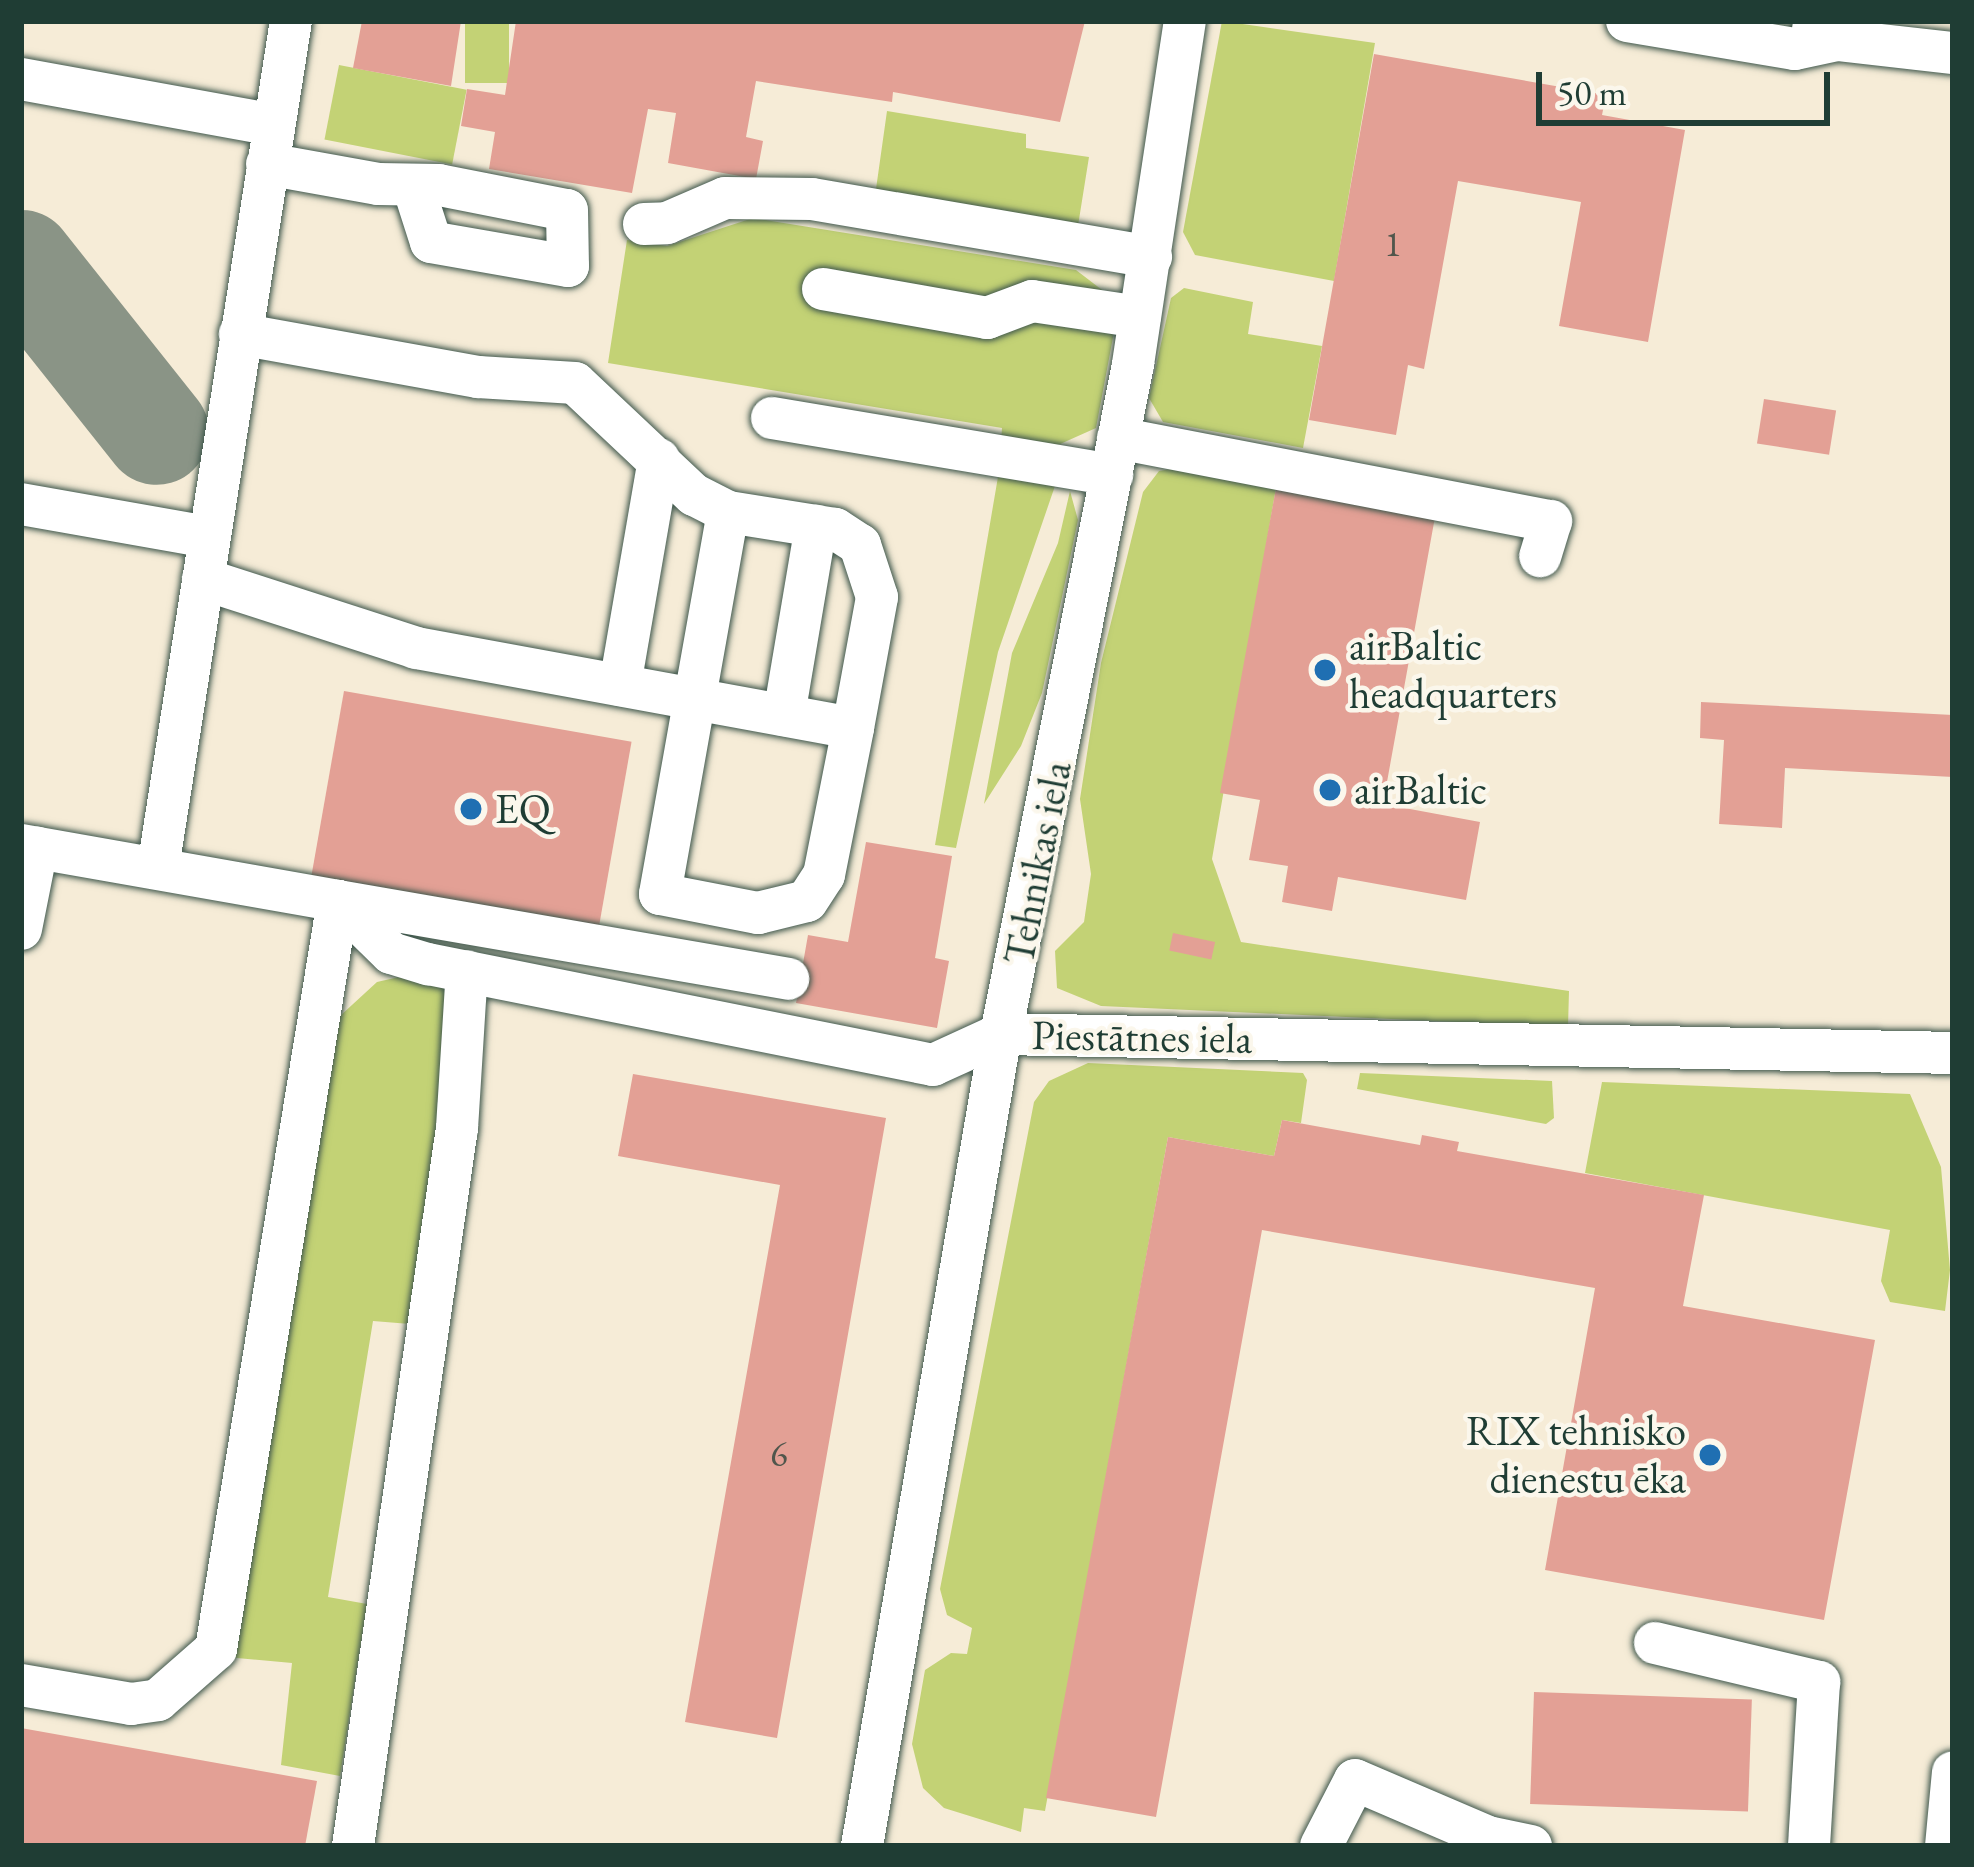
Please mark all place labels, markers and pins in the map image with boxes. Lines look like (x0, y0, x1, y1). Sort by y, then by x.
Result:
place label: airBaltic headquarters (1349, 621, 1557, 720)
marker: airBaltic headquarters (1312, 657, 1338, 683)
place label: airBaltic (1354, 765, 1487, 815)
marker: airBaltic (1317, 777, 1343, 803)
place label: EQ (495, 784, 551, 834)
marker: EQ (458, 796, 484, 822)
place label: RIX tehnisko dienestu ēka (1466, 1406, 1686, 1504)
marker: RIX tehnisko dienestu ēka (1697, 1442, 1723, 1468)

